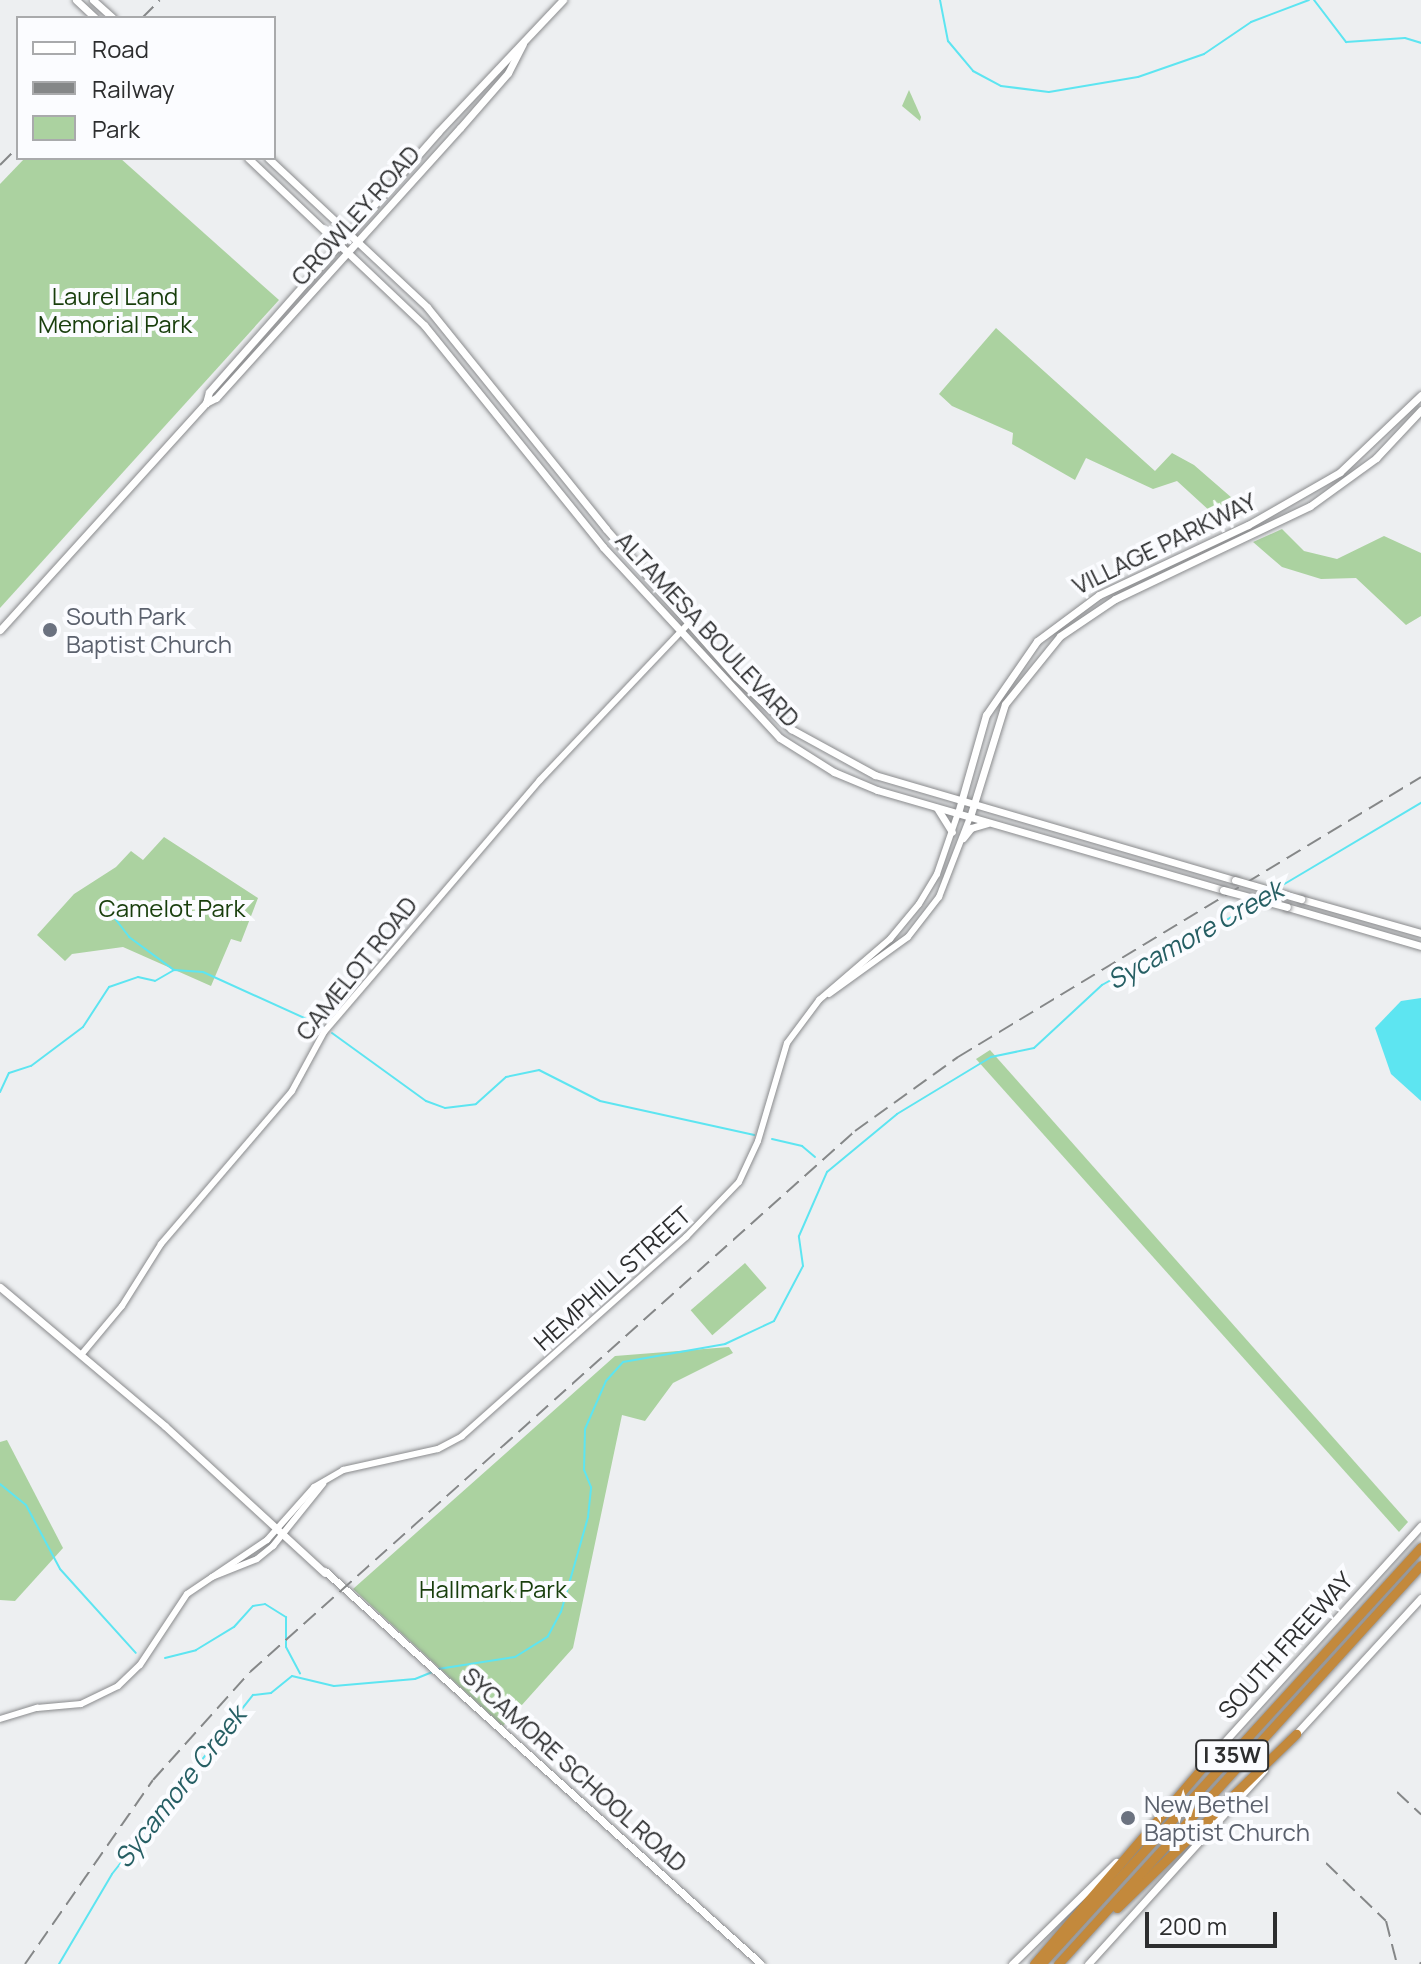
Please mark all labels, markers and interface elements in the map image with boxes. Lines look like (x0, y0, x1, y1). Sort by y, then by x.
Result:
legend (16, 16, 276, 160)
text: Road (92, 32, 149, 65)
text: Railway (92, 72, 175, 105)
text: Park (92, 112, 140, 145)
street label: CROWLEY ROAD (284, 139, 426, 291)
park label: Laurel Land Memorial Park (38, 282, 192, 338)
street label: VILLAGE PARKWAY (1068, 486, 1260, 600)
street label: ALTAMESA BOULEVARD (610, 525, 806, 733)
place label: South Park Baptist Church (66, 602, 232, 658)
marker: South Park Baptist Church (41, 621, 59, 639)
water label: Sycamore Creek (1102, 874, 1288, 996)
street label: CAMELOT ROAD (289, 890, 423, 1046)
park label: Camelot Park (99, 894, 245, 922)
street label: HEMPHILL STREET (527, 1200, 697, 1356)
street label: SOUTH FREEWAY (1212, 1566, 1358, 1724)
park label: Hallmark Park (419, 1575, 567, 1603)
street label: SYCAMORE SCHOOL ROAD (456, 1660, 694, 1878)
water label: Sycamore Creek (108, 1700, 252, 1874)
road number: I 35W (1194, 1738, 1270, 1774)
place label: New Bethel Baptist Church (1144, 1790, 1310, 1846)
marker: New Bethel Baptist Church (1119, 1809, 1137, 1827)
scale bar (1149, 1896, 1281, 1946)
text: 200 m (1159, 1909, 1227, 1942)

